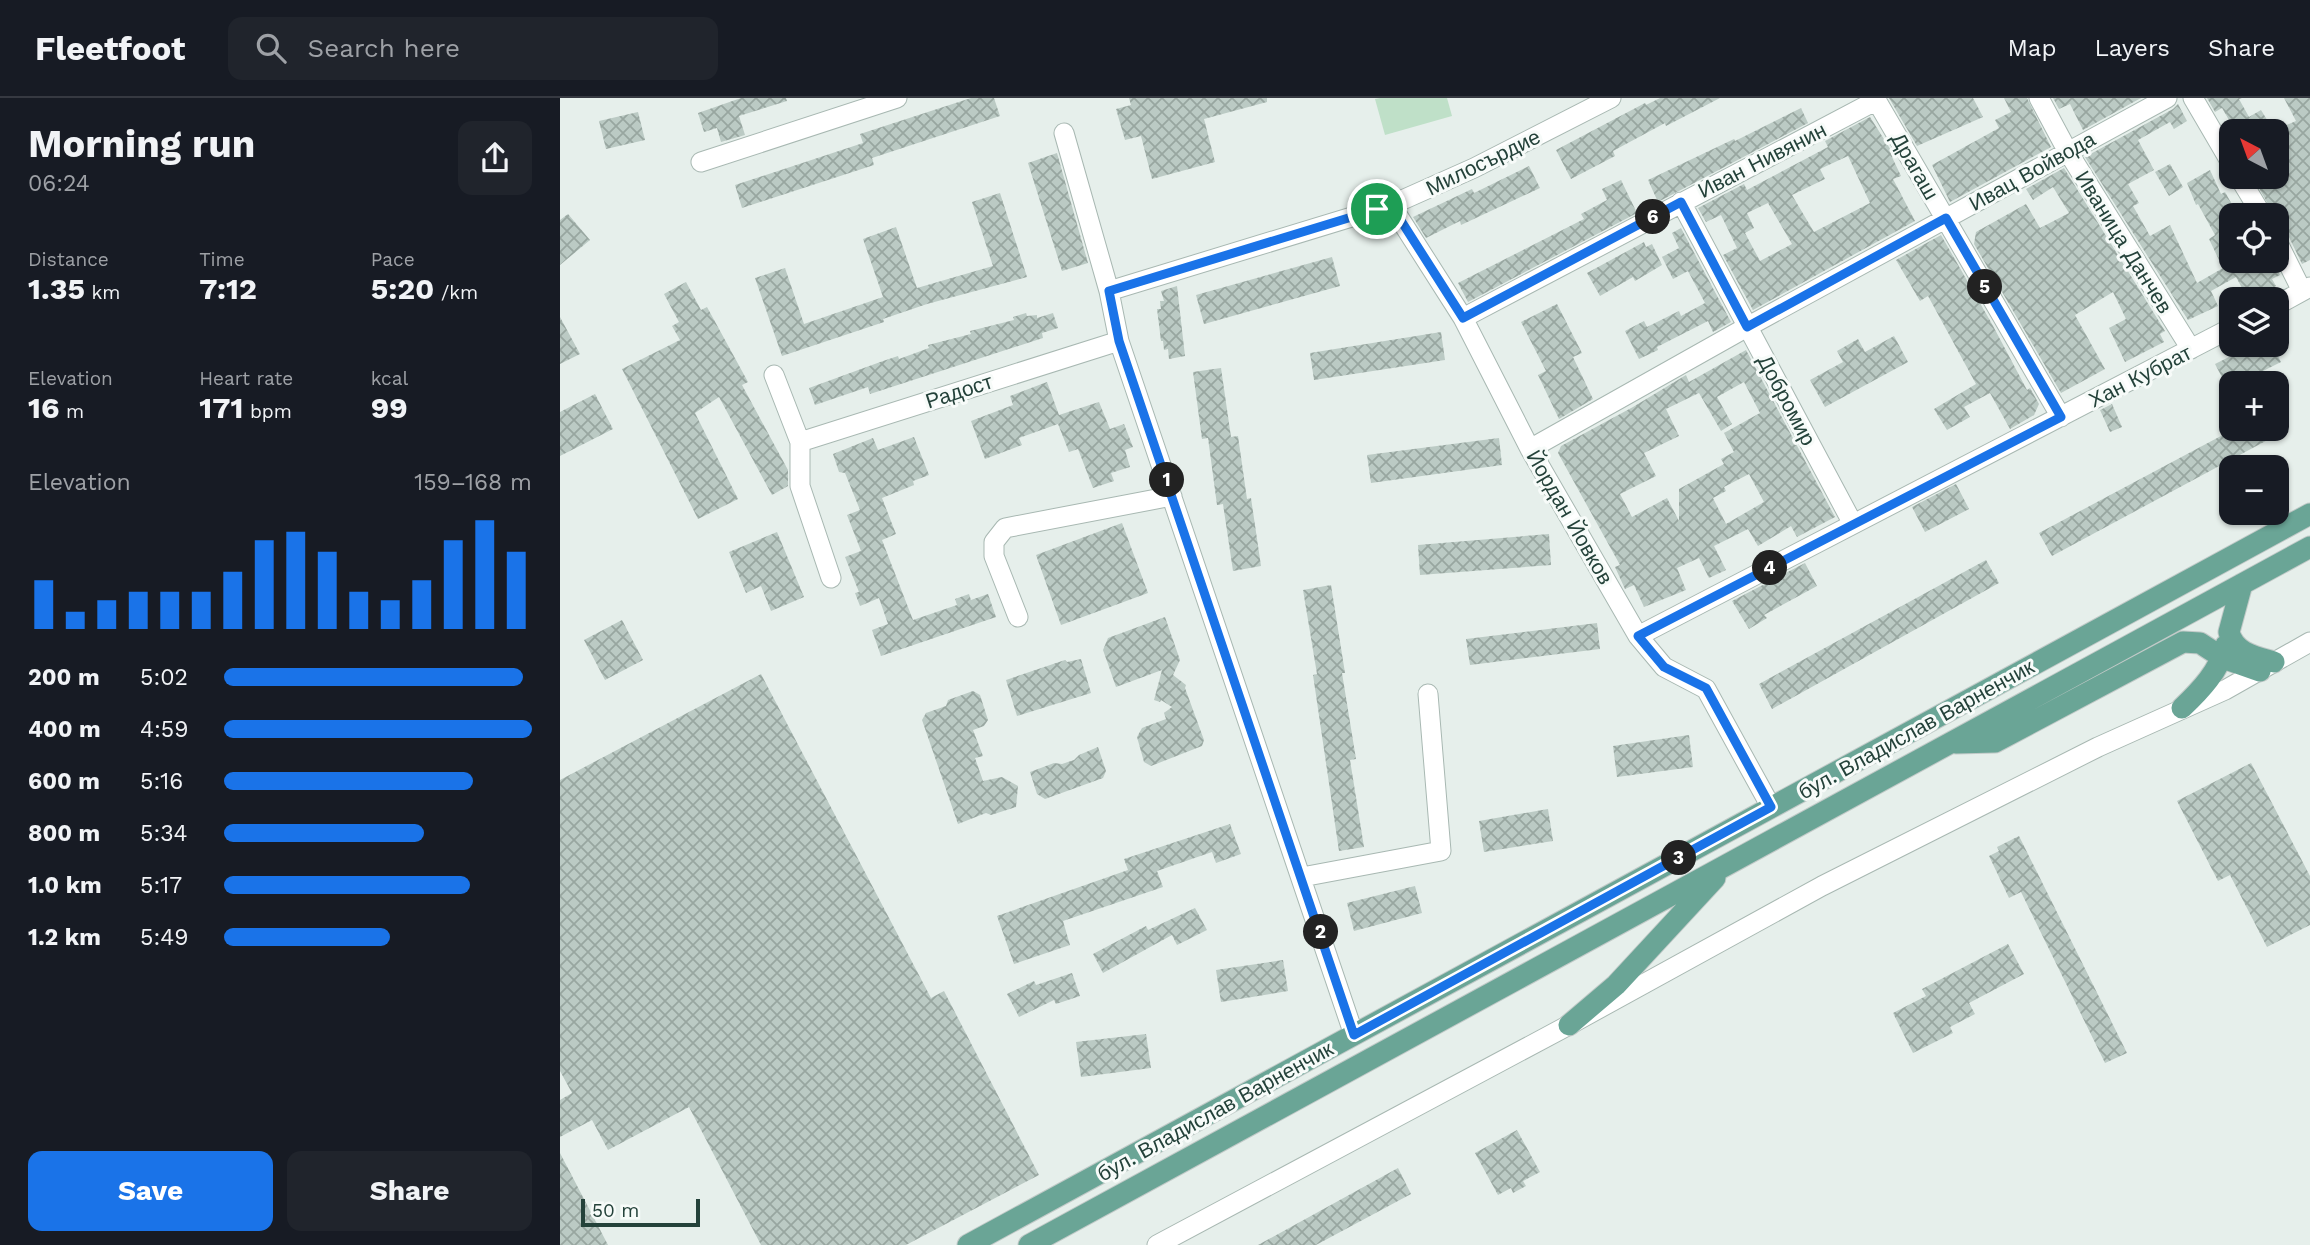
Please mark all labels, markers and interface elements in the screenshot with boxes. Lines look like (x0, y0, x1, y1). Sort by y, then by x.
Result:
search box (228, 17, 718, 80)
text: Fleetfoot (35, 29, 186, 68)
icon: search (252, 29, 290, 67)
text: Search here (308, 33, 460, 63)
text: Map (2008, 34, 2056, 62)
text: Layers (2094, 34, 2170, 62)
text: Share (2208, 34, 2275, 62)
street label: Иван Нивянин (1694, 117, 1830, 203)
north arrow (2219, 119, 2289, 189)
map controls (2219, 119, 2289, 525)
button: share (458, 121, 532, 195)
text: Morning run (28, 122, 255, 166)
street label: Милосърдие (1422, 124, 1544, 200)
street label: Ивац Войвода (1965, 126, 2100, 216)
street label: Драгаш (1886, 128, 1944, 204)
street label: Иваница Данчев (2070, 166, 2178, 318)
text: 06:24 (28, 170, 90, 197)
pin (1347, 179, 1407, 239)
icon: arrive (1358, 190, 1396, 228)
pin: 6 (1636, 200, 1670, 234)
button: locate (2219, 203, 2289, 273)
text: 6 (1647, 205, 1658, 228)
text: Distance (28, 248, 109, 271)
text: Time (199, 248, 245, 271)
text: Pace (371, 248, 415, 271)
pin: 5 (1968, 270, 2002, 304)
text: 1.35 (28, 271, 85, 306)
text: 7:12 (199, 271, 257, 306)
text: 5:20 (371, 271, 434, 306)
text: 5 (1979, 275, 1990, 298)
text: km (85, 281, 120, 304)
text: /km (434, 281, 478, 304)
button: layers (2219, 287, 2289, 357)
street label: Хан Кубрат (2084, 339, 2196, 413)
street label: Добромир (1753, 350, 1821, 450)
text: Elevation (28, 367, 113, 390)
text: Heart rate (199, 367, 293, 390)
text: kcal (371, 367, 408, 390)
street label: Радост (922, 368, 996, 414)
button: + (2219, 371, 2289, 441)
text: 16 (28, 390, 59, 425)
text: 171 (199, 390, 243, 425)
text: 99 (371, 390, 408, 425)
text: m (59, 400, 84, 423)
text: bpm (243, 400, 292, 423)
street label: Йордан Йовков (1521, 445, 1619, 589)
button: − (2219, 455, 2289, 525)
pin: 1 (1150, 462, 1184, 498)
text: 1 (1162, 468, 1171, 491)
text: Elevation (28, 469, 131, 496)
text: 159–168 m (414, 469, 532, 496)
pin: 4 (1752, 550, 1788, 586)
text: 4 (1763, 556, 1776, 579)
street label: бул. Владислав Варненчик (1794, 653, 2039, 804)
text: 200 m (28, 664, 100, 691)
text: 5:02 (140, 664, 188, 691)
text: 400 m (28, 716, 101, 743)
text: 4:59 (140, 716, 188, 743)
text: 600 m (28, 768, 100, 795)
text: 5:16 (140, 768, 183, 795)
text: 800 m (28, 820, 100, 847)
text: 5:34 (140, 820, 188, 847)
pin: 3 (1662, 840, 1696, 876)
text: 3 (1673, 846, 1684, 869)
text: 1.0 km (28, 872, 102, 899)
text: 5:17 (140, 872, 182, 899)
pin: 2 (1304, 914, 1338, 950)
text: 2 (1315, 920, 1326, 943)
text: 1.2 km (28, 924, 101, 951)
text: 5:49 (140, 924, 188, 951)
street label: бул. Владислав Варненчик (1093, 1035, 1338, 1186)
button: Save (28, 1151, 273, 1231)
button: Share (287, 1151, 532, 1231)
scale bar (581, 1196, 700, 1228)
text: 50 m (592, 1199, 639, 1222)

